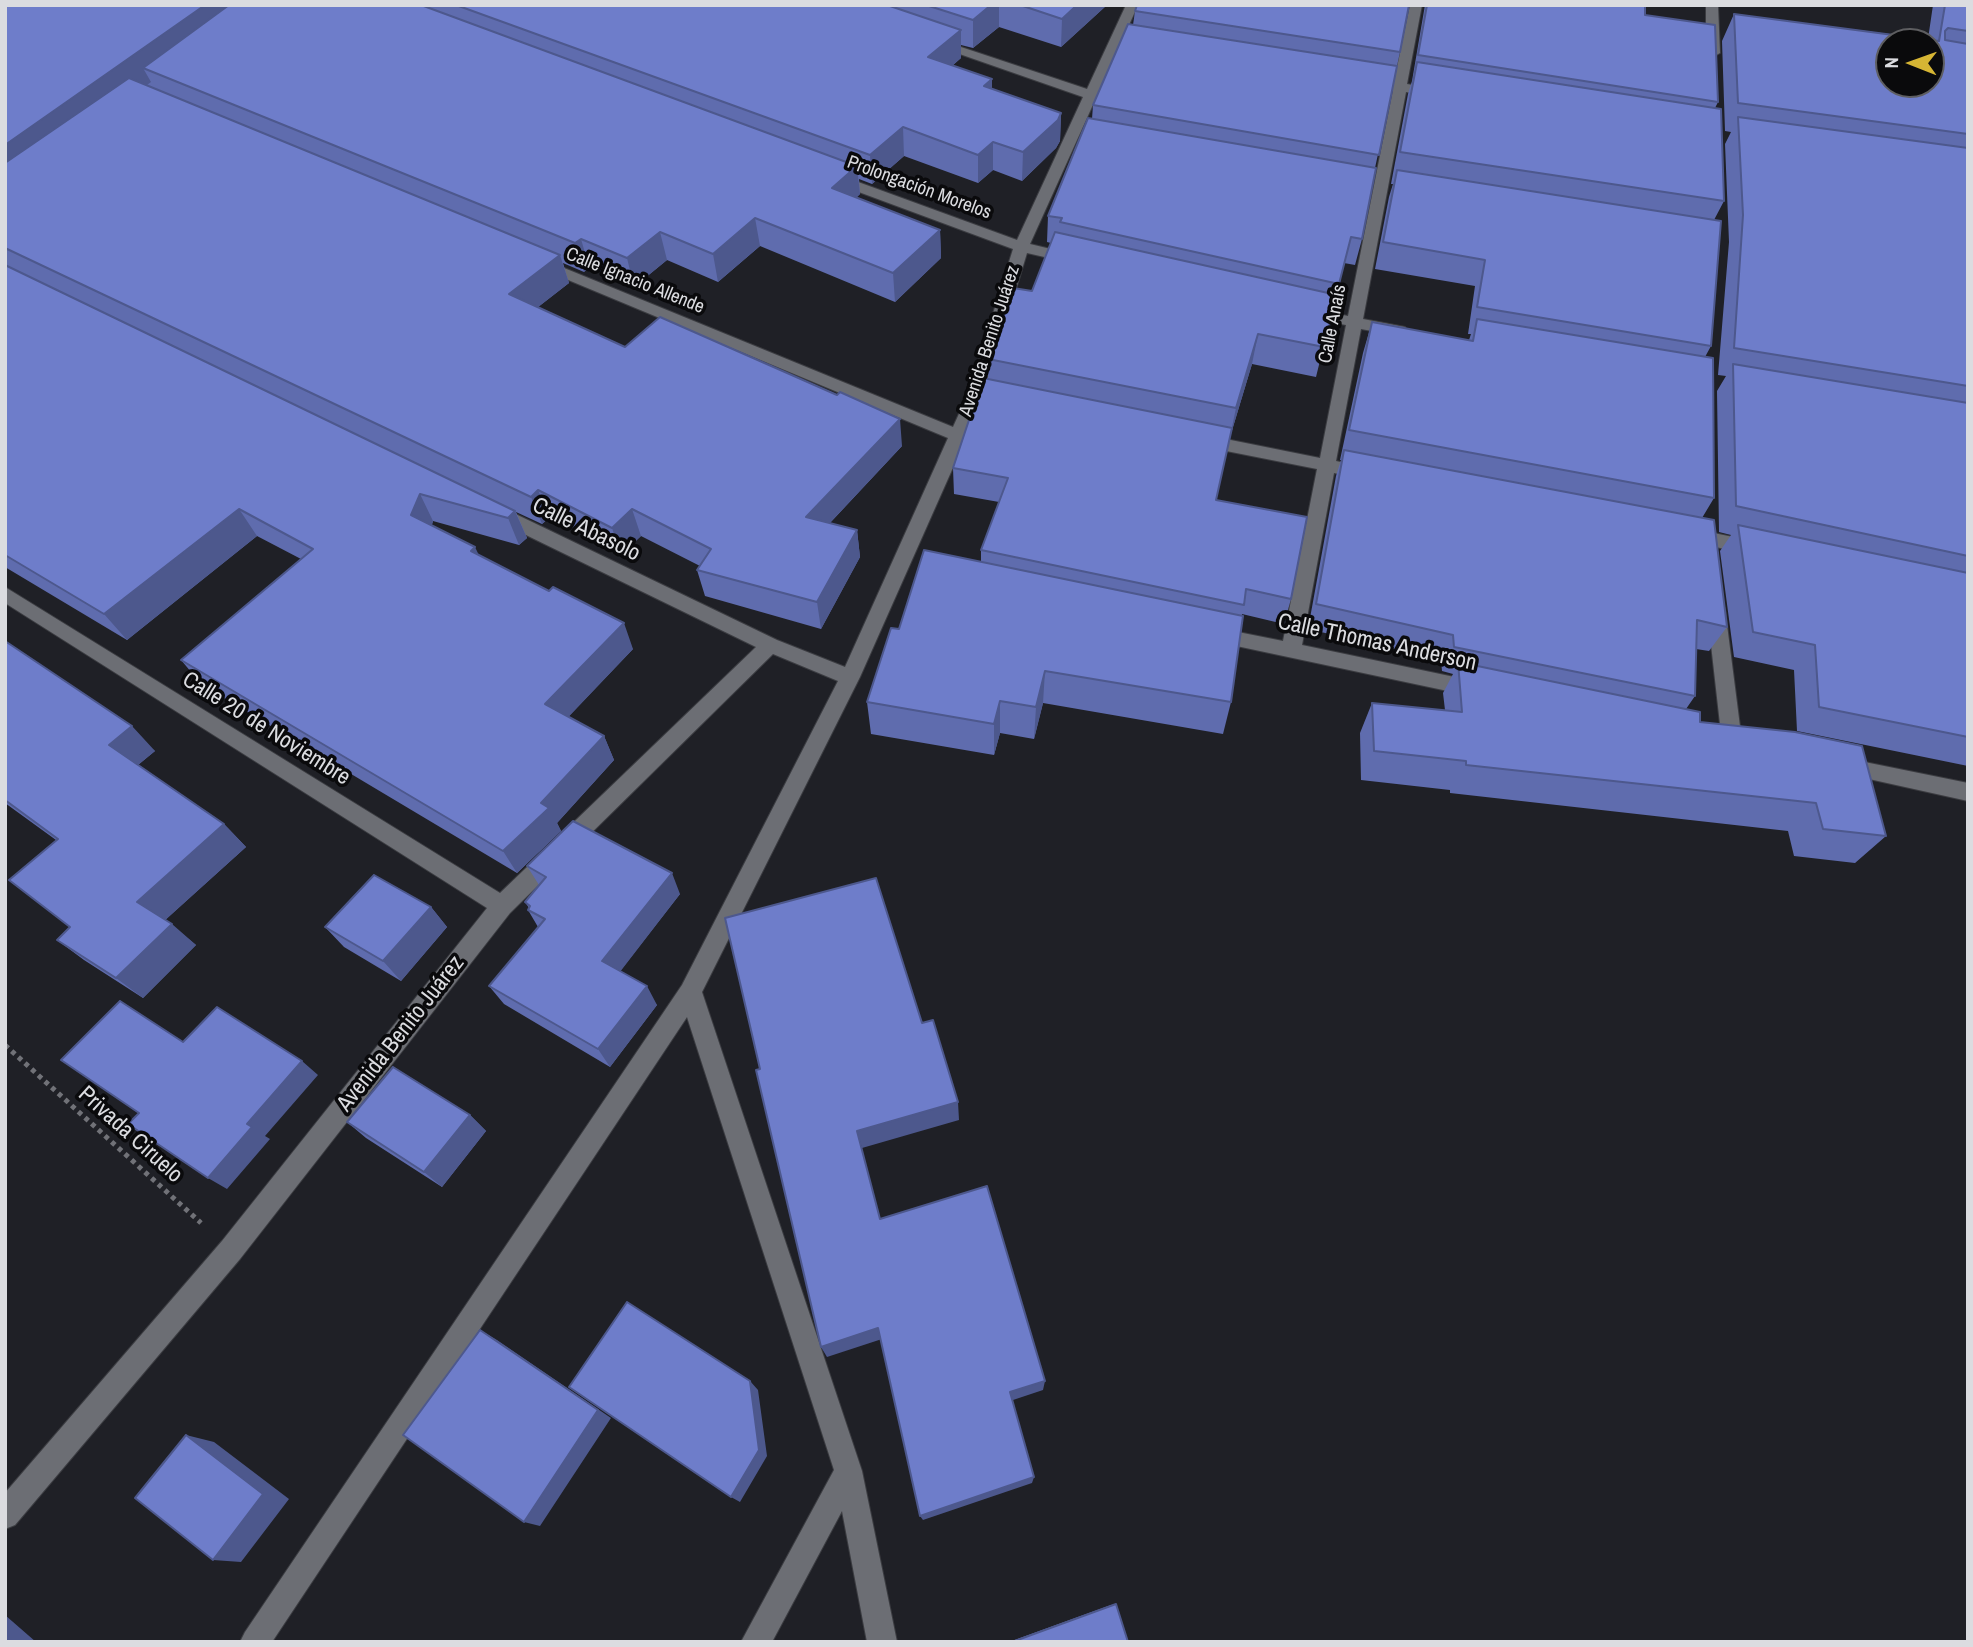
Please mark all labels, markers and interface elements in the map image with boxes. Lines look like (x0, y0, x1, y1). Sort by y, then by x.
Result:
north arrow (1875, 28, 1945, 98)
text: N (1878, 57, 1904, 69)
street label: Prolongación Morelos (844, 151, 994, 225)
street label: Calle Ignacio Allende (562, 243, 708, 319)
street label: Avenida Benito Juárez (955, 263, 1025, 419)
street label: Calle Anaís (1314, 283, 1352, 365)
street label: Calle Abasolo (528, 492, 644, 568)
street label: Calle Thomas Anderson (1275, 608, 1479, 678)
street label: Calle 20 de Noviembre (177, 666, 355, 792)
street label: Avenida Benito Juárez (331, 950, 471, 1118)
street label: Privada Ciruelo (72, 1081, 188, 1189)

